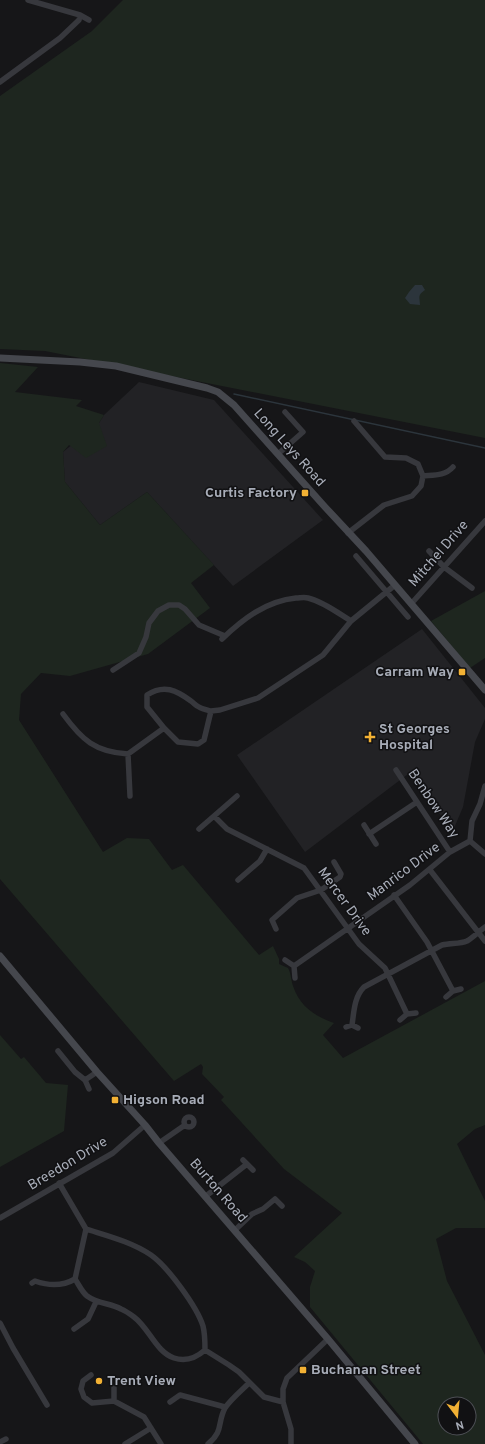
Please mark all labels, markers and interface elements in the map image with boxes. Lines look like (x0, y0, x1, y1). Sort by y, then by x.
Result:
street label: Long Leys Road (249, 405, 329, 491)
place label: Curtis Factory (205, 485, 297, 502)
marker: Curtis Factory (300, 488, 310, 498)
street label: Mitchel Drive (405, 517, 473, 591)
place label: Carram Way (375, 664, 454, 681)
marker: Carram Way (457, 667, 467, 677)
place label: St Georges Hospital (379, 721, 450, 754)
marker: St Georges Hospital (364, 731, 376, 743)
street label: Benbow Way (404, 766, 462, 842)
street label: Manrico Drive (364, 839, 444, 905)
street label: Mercer Drive (313, 864, 375, 940)
place label: Higson Road (123, 1092, 205, 1109)
marker: Higson Road (110, 1095, 120, 1105)
street label: Breedon Drive (25, 1134, 111, 1194)
street label: Burton Road (186, 1156, 250, 1226)
place label: Buchanan Street (311, 1362, 421, 1379)
marker: Buchanan Street (298, 1365, 308, 1375)
place label: Trent View (107, 1373, 176, 1390)
marker: Trent View (94, 1376, 104, 1386)
north arrow (437, 1396, 477, 1436)
text: N (454, 1417, 465, 1432)

